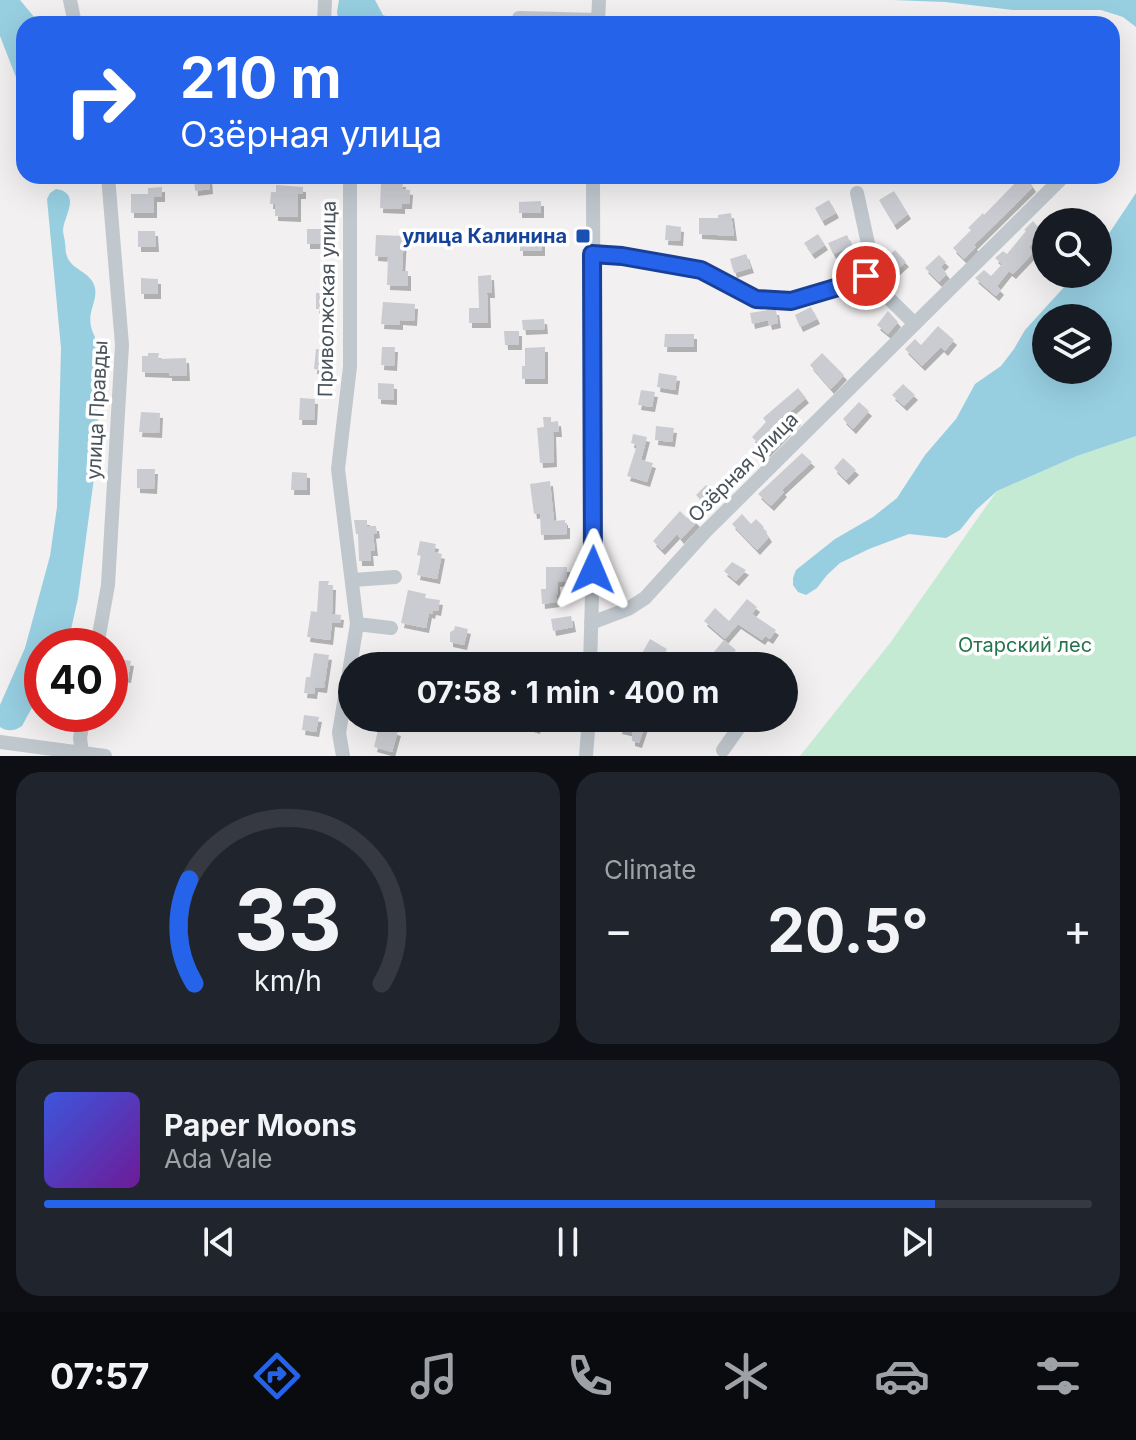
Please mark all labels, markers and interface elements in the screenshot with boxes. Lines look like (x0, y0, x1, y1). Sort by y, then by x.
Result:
text: 210 m (180, 44, 342, 112)
icon: right (48, 48, 152, 152)
text: Озёрная улица (180, 112, 442, 156)
street label: Приволжская улица (313, 201, 341, 397)
map controls (1032, 208, 1112, 384)
button: search (1032, 208, 1112, 288)
place label: улица Калинина (402, 224, 567, 248)
marker: улица Калинина (574, 227, 592, 245)
pin (832, 242, 900, 310)
icon: arrive (844, 254, 888, 298)
button: layers (1032, 304, 1112, 384)
street label: улица Правды (81, 340, 113, 480)
street label: Озёрная улица (683, 407, 803, 527)
position arrow (551, 528, 635, 612)
speed limit sign: 40 (24, 628, 128, 732)
park label: Отарский лес (958, 633, 1092, 657)
text: 07:58 · 1 min · 400 m (417, 674, 719, 710)
text: Climate (604, 854, 696, 885)
text: 33 (234, 869, 342, 970)
text: 20.5° (767, 894, 929, 966)
text: − (604, 903, 633, 957)
text: + (1063, 903, 1092, 957)
text: km/h (254, 963, 322, 998)
text: Paper Moons (164, 1107, 357, 1143)
text: Ada Vale (164, 1143, 272, 1174)
icon: previous (197, 1220, 241, 1264)
icon: pause (546, 1220, 590, 1264)
icon: next (895, 1220, 939, 1264)
icon: directions (249, 1348, 305, 1404)
icon: music (406, 1348, 462, 1404)
icon: phone (562, 1348, 618, 1404)
icon: climate (718, 1348, 774, 1404)
icon: car (874, 1348, 930, 1404)
icon: filters (1030, 1348, 1086, 1404)
text: 07:57 (50, 1354, 149, 1398)

